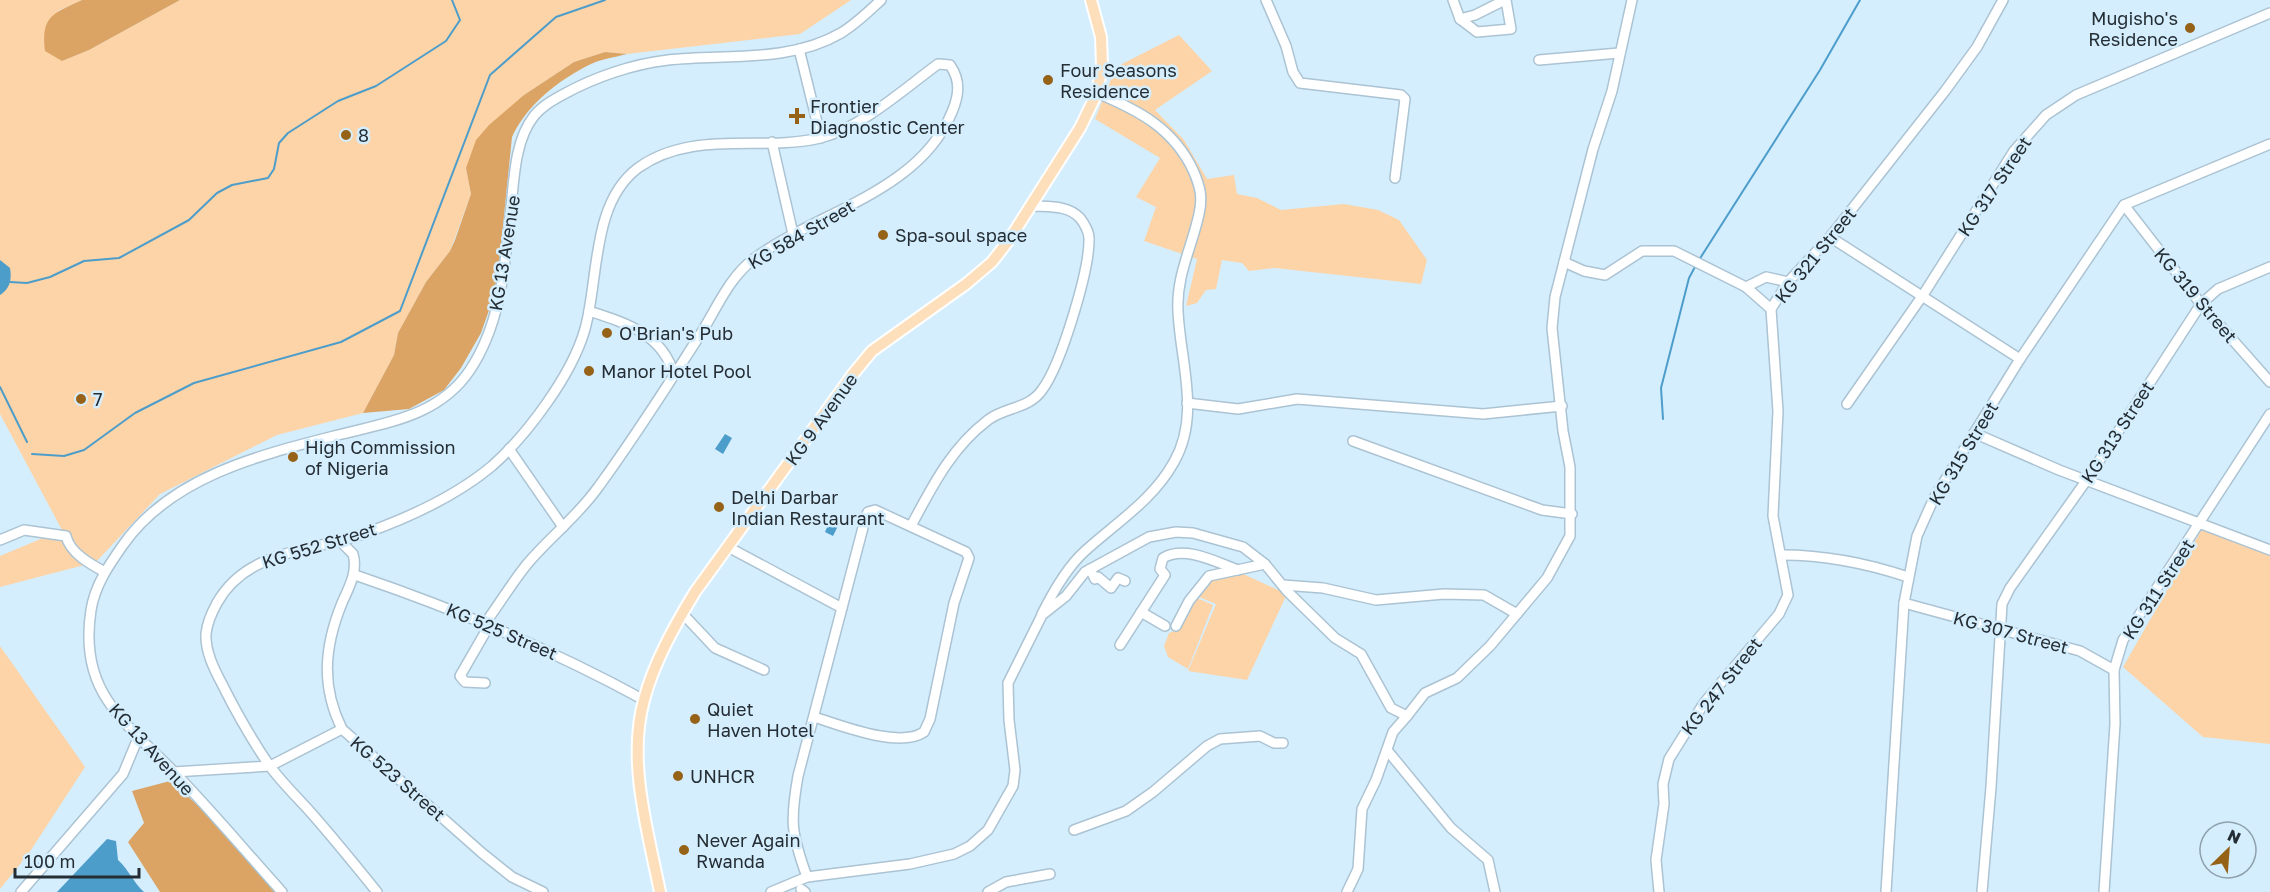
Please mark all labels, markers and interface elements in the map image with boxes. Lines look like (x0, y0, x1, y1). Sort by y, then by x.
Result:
place label: Mugisho's Residence (2088, 7, 2178, 50)
marker: Mugisho's Residence (2183, 21, 2197, 35)
place label: Four Seasons Residence (1060, 59, 1177, 102)
marker: Four Seasons Residence (1041, 73, 1055, 87)
place label: Frontier Diagnostic Center (810, 95, 965, 138)
marker: Frontier Diagnostic Center (788, 107, 806, 125)
place label: 8 (358, 124, 369, 146)
marker: 8 (339, 128, 353, 142)
street label: KG 317 Street (1952, 132, 2036, 240)
street label: KG 13 Avenue (484, 194, 524, 312)
street label: KG 584 Street (744, 195, 858, 273)
street label: KG 321 Street (1770, 203, 1860, 307)
place label: Spa-soul space (895, 224, 1027, 246)
marker: Spa-soul space (876, 228, 890, 242)
street label: KG 319 Street (2150, 243, 2242, 347)
place label: O'Brian's Pub (619, 322, 733, 344)
marker: O'Brian's Pub (600, 326, 614, 340)
place label: Manor Hotel Pool (601, 360, 752, 382)
marker: Manor Hotel Pool (582, 364, 596, 378)
street label: KG 9 Avenue (780, 369, 862, 469)
street label: KG 313 Street (2076, 377, 2158, 487)
place label: 7 (93, 388, 103, 410)
marker: 7 (74, 392, 88, 406)
street label: KG 315 Street (1924, 397, 2002, 509)
place label: High Commission of Nigeria (305, 436, 456, 479)
marker: High Commission of Nigeria (286, 450, 300, 464)
place label: Delhi Darbar Indian Restaurant (731, 486, 885, 529)
marker: Delhi Darbar Indian Restaurant (712, 500, 726, 514)
street label: KG 552 Street (259, 517, 379, 573)
street label: KG 311 Street (2117, 535, 2199, 643)
street label: KG 525 Street (443, 598, 561, 664)
street label: KG 307 Street (1951, 606, 2071, 658)
street label: KG 247 Street (1676, 633, 1766, 739)
street label: KG 13 Avenue (105, 698, 199, 800)
place label: Quiet Haven Hotel (707, 698, 814, 741)
marker: Quiet Haven Hotel (688, 712, 702, 726)
street label: KG 523 Street (346, 731, 450, 825)
place label: UNHCR (690, 765, 755, 787)
marker: UNHCR (671, 769, 685, 783)
north arrow (2198, 820, 2258, 880)
text: N (2225, 825, 2244, 848)
place label: Never Again Rwanda (696, 829, 800, 872)
scale bar (15, 841, 140, 879)
marker: Never Again Rwanda (677, 843, 691, 857)
text: 100 m (24, 850, 75, 872)

